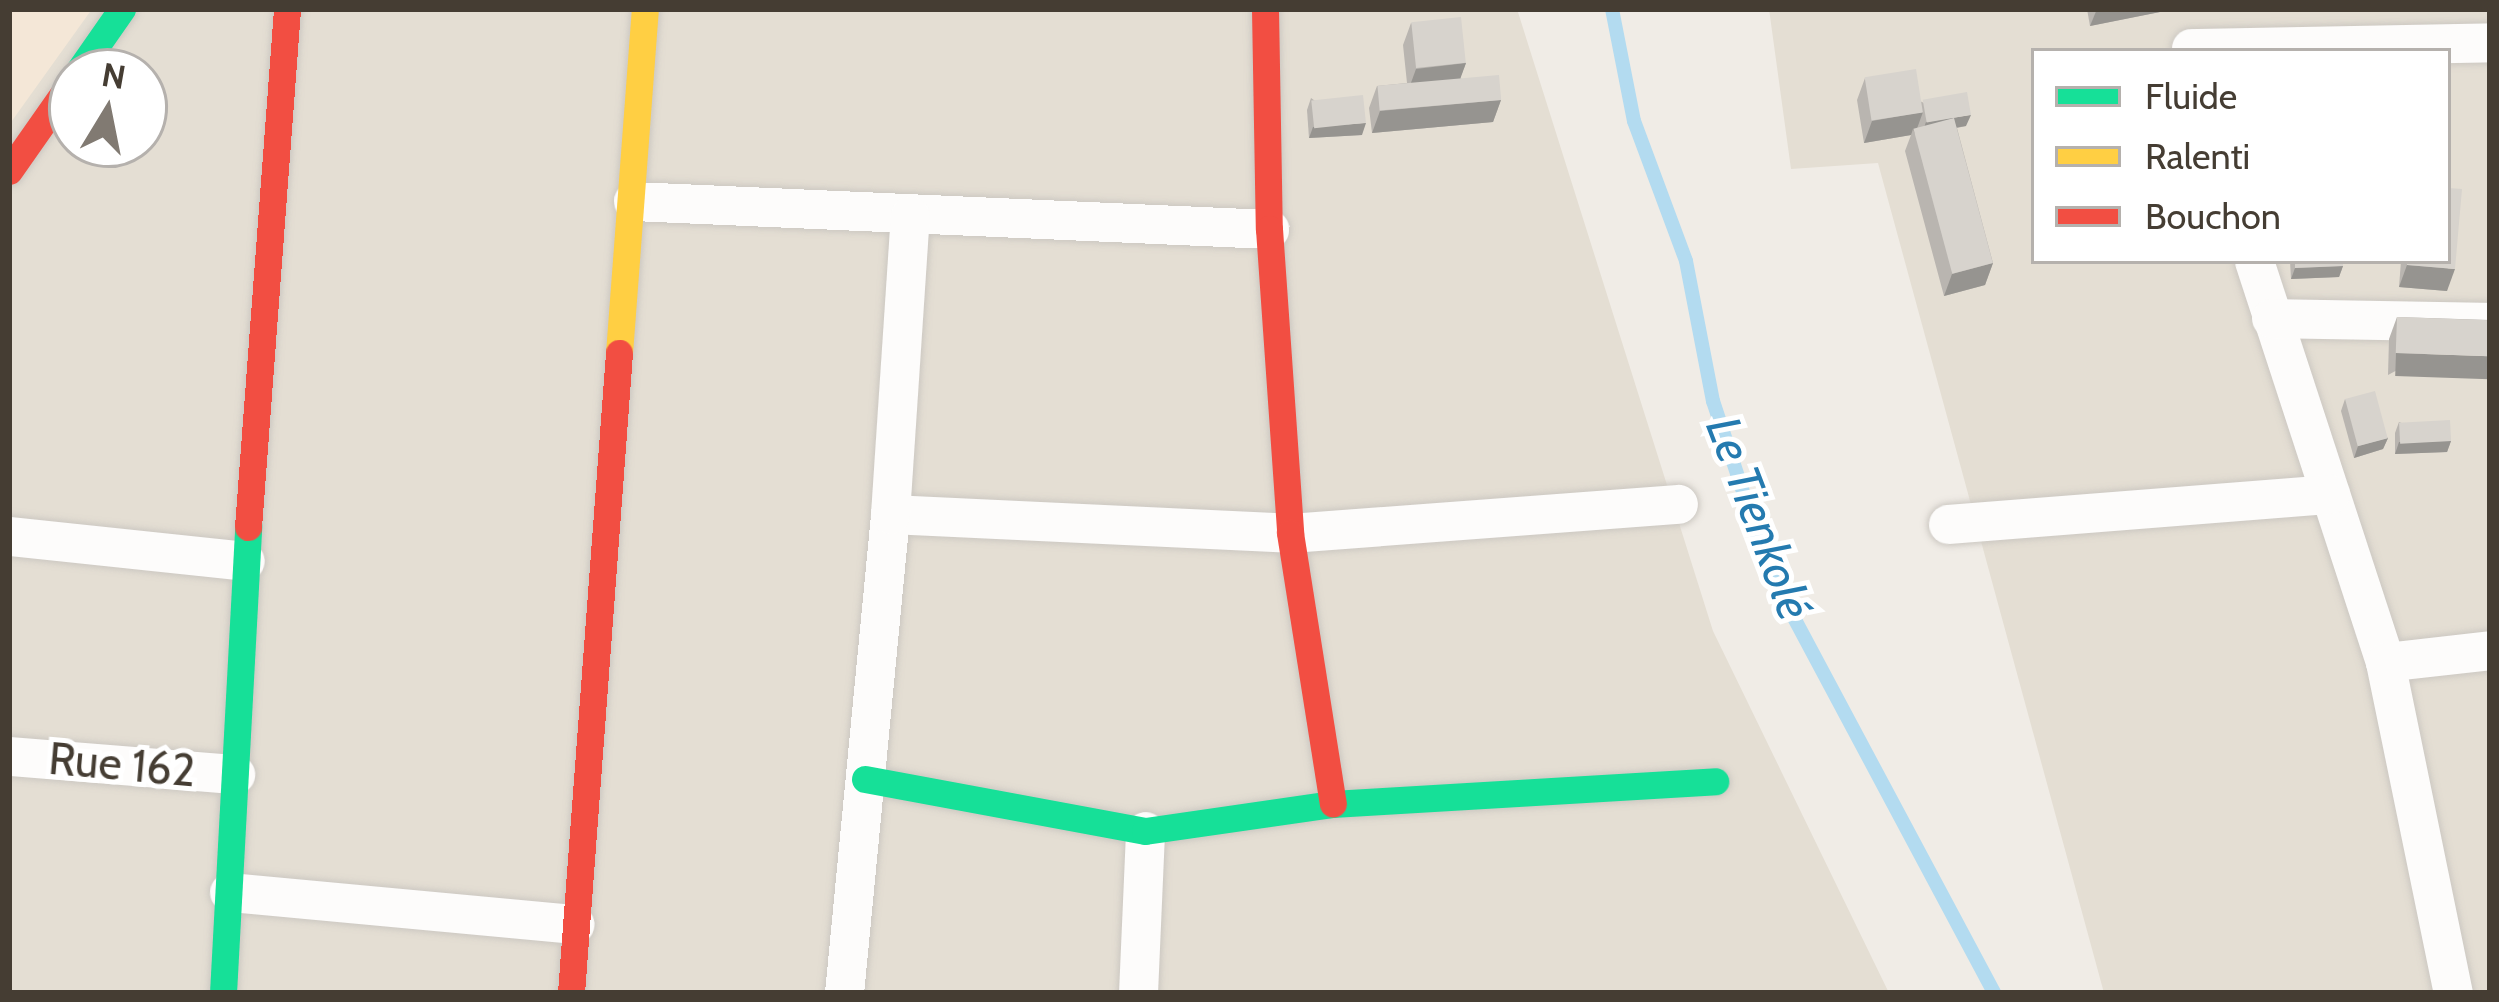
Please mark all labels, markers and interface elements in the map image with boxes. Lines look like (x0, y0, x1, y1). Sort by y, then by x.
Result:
north arrow (48, 48, 168, 168)
legend (2031, 48, 2451, 264)
text: N (99, 54, 129, 97)
text: Fluide (2145, 74, 2237, 118)
text: Ralenti (2145, 134, 2250, 178)
text: Bouchon (2145, 194, 2281, 238)
water label: Le Tienkolé (1694, 409, 1824, 627)
street label: Rue 162 (46, 732, 198, 798)

